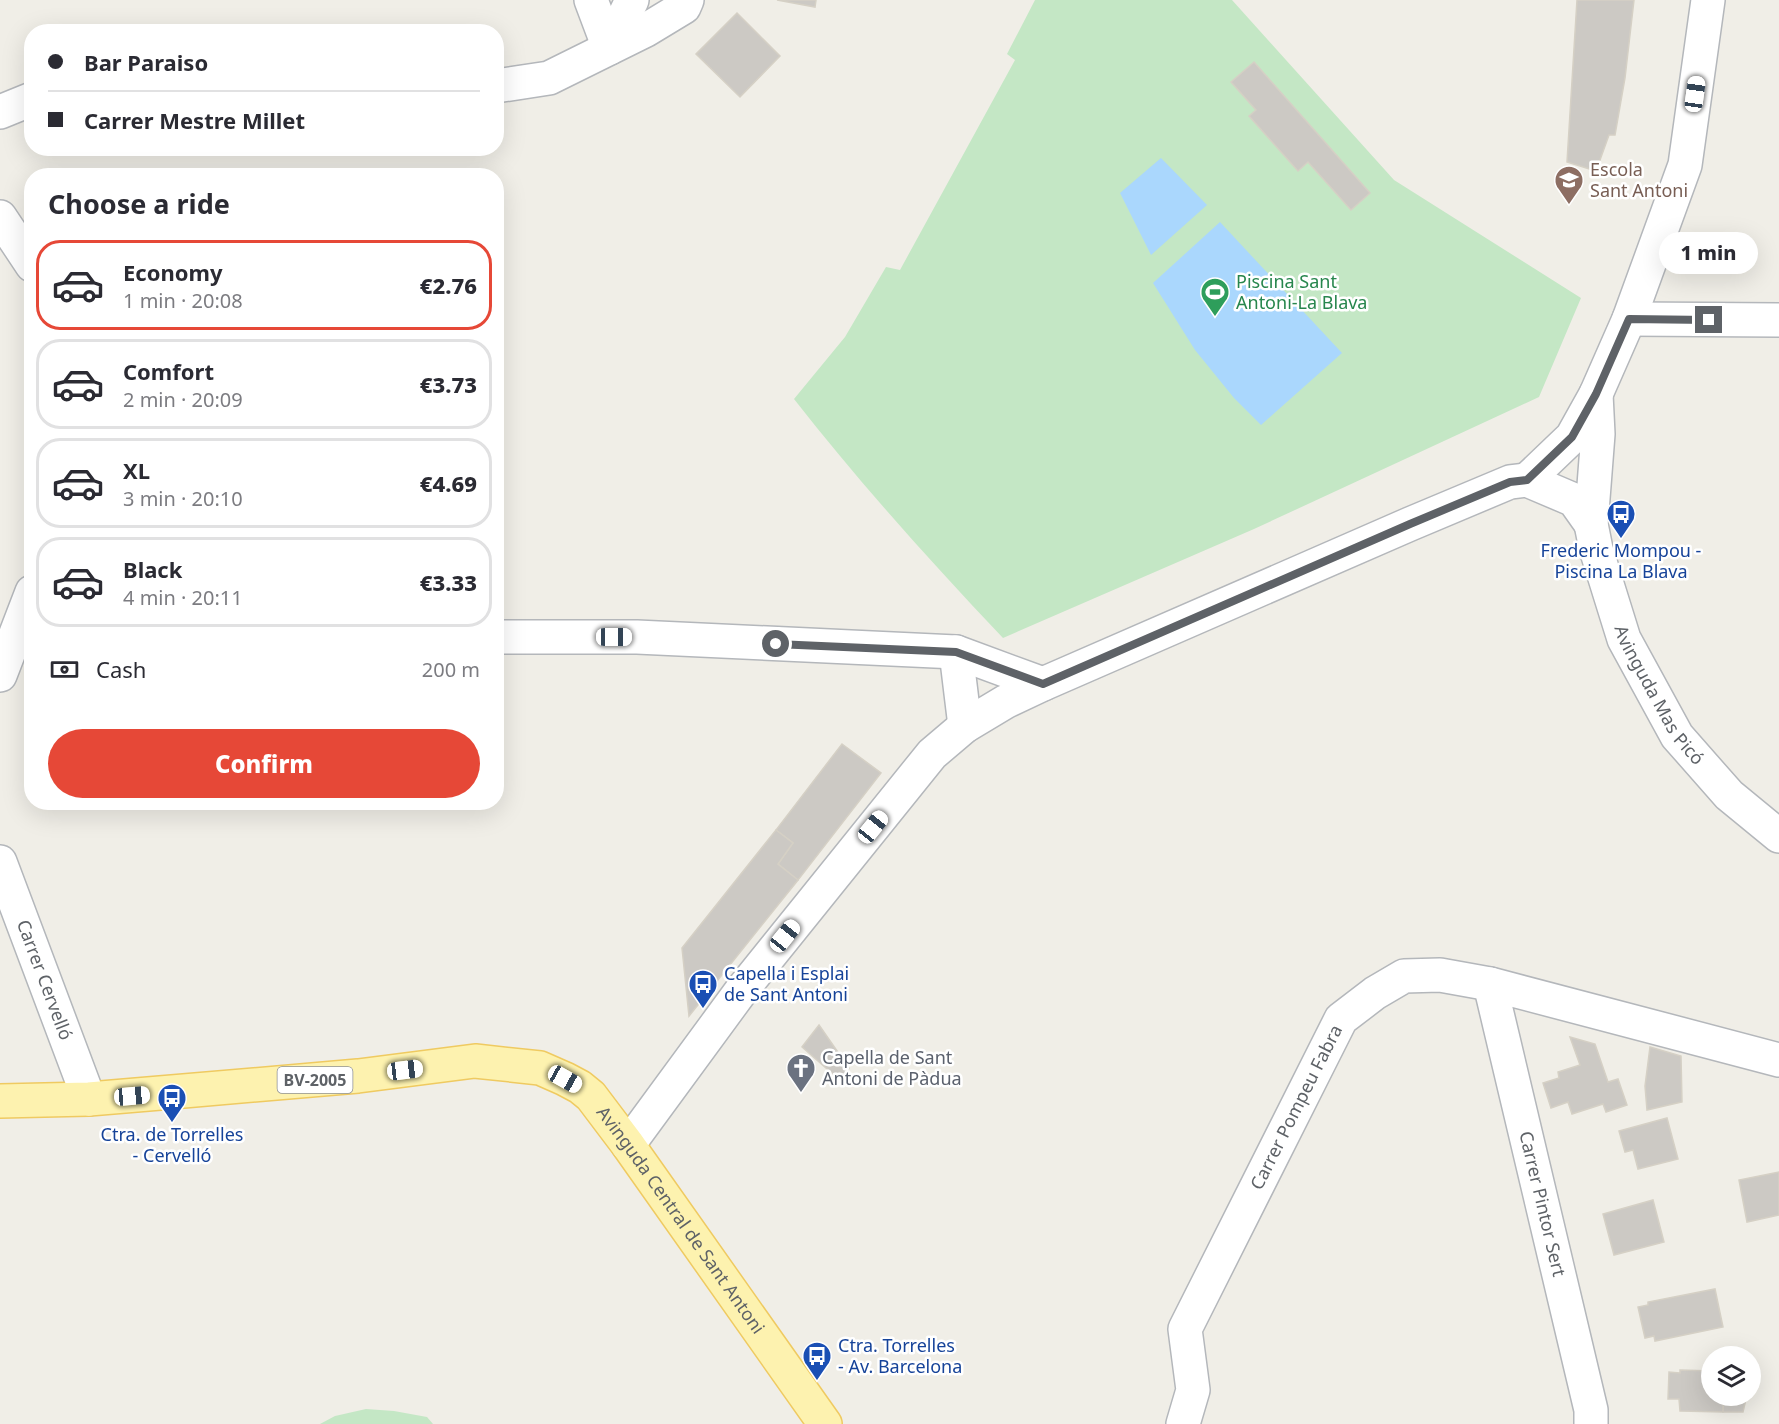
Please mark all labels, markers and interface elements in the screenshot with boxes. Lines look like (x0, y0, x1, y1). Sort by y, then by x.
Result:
text: Bar Paraiso (84, 47, 208, 77)
car (1684, 75, 1706, 113)
text: Carrer Mestre Millet (84, 105, 305, 135)
place label: Escola Sant Antoni (1590, 157, 1688, 202)
school or university icon: Escola Sant Antoni (1553, 164, 1585, 206)
text: Choose a ride (48, 185, 230, 222)
callout: 1 min (1660, 233, 1758, 275)
text: 1 min (1681, 239, 1736, 266)
text: Economy (123, 257, 222, 287)
icon: car (51, 258, 105, 312)
place label: Piscina Sant Antoni-La Blava (1236, 269, 1367, 314)
text: €2.76 (420, 270, 477, 300)
sports icon: Piscina Sant Antoni-La Blava (1199, 276, 1231, 318)
text: 1 min · 20:08 (123, 287, 243, 314)
route end (1695, 306, 1722, 333)
text: Comfort (123, 356, 214, 386)
icon: car (51, 357, 105, 411)
text: €3.73 (420, 369, 477, 399)
text: 2 min · 20:09 (123, 386, 243, 413)
text: XL (123, 455, 150, 485)
icon: car (51, 456, 105, 510)
text: €4.69 (420, 468, 477, 498)
text: 3 min · 20:10 (123, 485, 243, 512)
bus stop icon: Frederic Mompou - Piscina La Blava (1605, 498, 1637, 540)
place label: Frederic Mompou - Piscina La Blava (1541, 538, 1702, 583)
text: Black (123, 554, 182, 584)
icon: car (51, 555, 105, 609)
text: €3.33 (420, 567, 477, 597)
text: 4 min · 20:11 (123, 584, 243, 611)
street label: Avinguda Mas Picó (1609, 622, 1710, 770)
car (596, 628, 632, 646)
route start (762, 630, 789, 657)
icon: cash (48, 653, 81, 686)
text: Cash (96, 654, 146, 684)
text: 200 m (422, 656, 480, 683)
button: Confirm (48, 729, 480, 798)
car (855, 807, 891, 847)
street label: Carrer Cervelló (12, 916, 79, 1043)
car (767, 916, 803, 956)
place label: Capella i Esplai de Sant Antoni (724, 961, 849, 1006)
bus stop icon: Capella i Esplai de Sant Antoni (687, 968, 719, 1010)
street label: Carrer Pompeu Fabra (1244, 1020, 1347, 1194)
place label: Capella de Sant Antoni de Pàdua (822, 1045, 962, 1090)
church icon: Capella de Sant Antoni de Pàdua (785, 1052, 817, 1094)
car (386, 1059, 424, 1081)
car (545, 1062, 585, 1096)
road number: BV-2005 (278, 1067, 352, 1093)
bus stop icon: Ctra. de Torrelles - Cervelló (156, 1082, 188, 1124)
car (113, 1085, 151, 1107)
street label: Avinguda Central de Sant Antoni (592, 1101, 771, 1338)
place label: Ctra. de Torrelles - Cervelló (101, 1122, 243, 1167)
street label: Carrer Pintor Sert (1514, 1129, 1572, 1279)
place label: Ctra. Torrelles - Av. Barcelona (838, 1333, 962, 1378)
bus stop icon: Ctra. Torrelles - Av. Barcelona (801, 1340, 833, 1382)
map controls (1701, 1346, 1761, 1406)
button: layers (1701, 1346, 1761, 1406)

